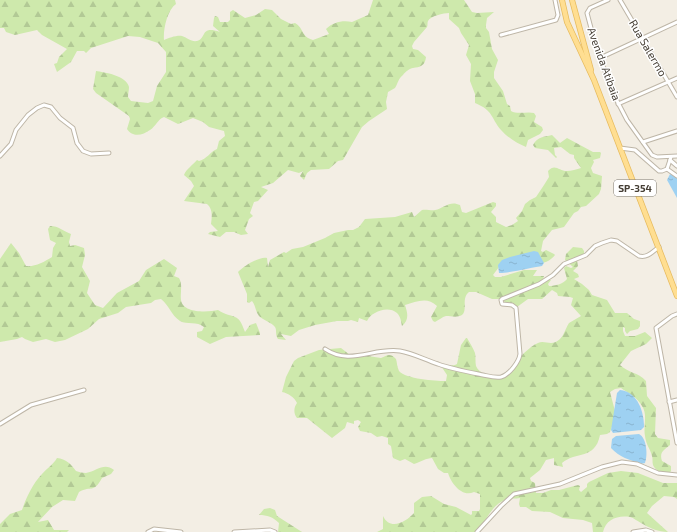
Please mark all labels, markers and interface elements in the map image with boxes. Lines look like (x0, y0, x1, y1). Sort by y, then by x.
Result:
street label: Rua Salermo (627, 17, 670, 78)
street label: Avenida Atibaia (585, 26, 624, 102)
road number: SP-354 (614, 180, 656, 196)

